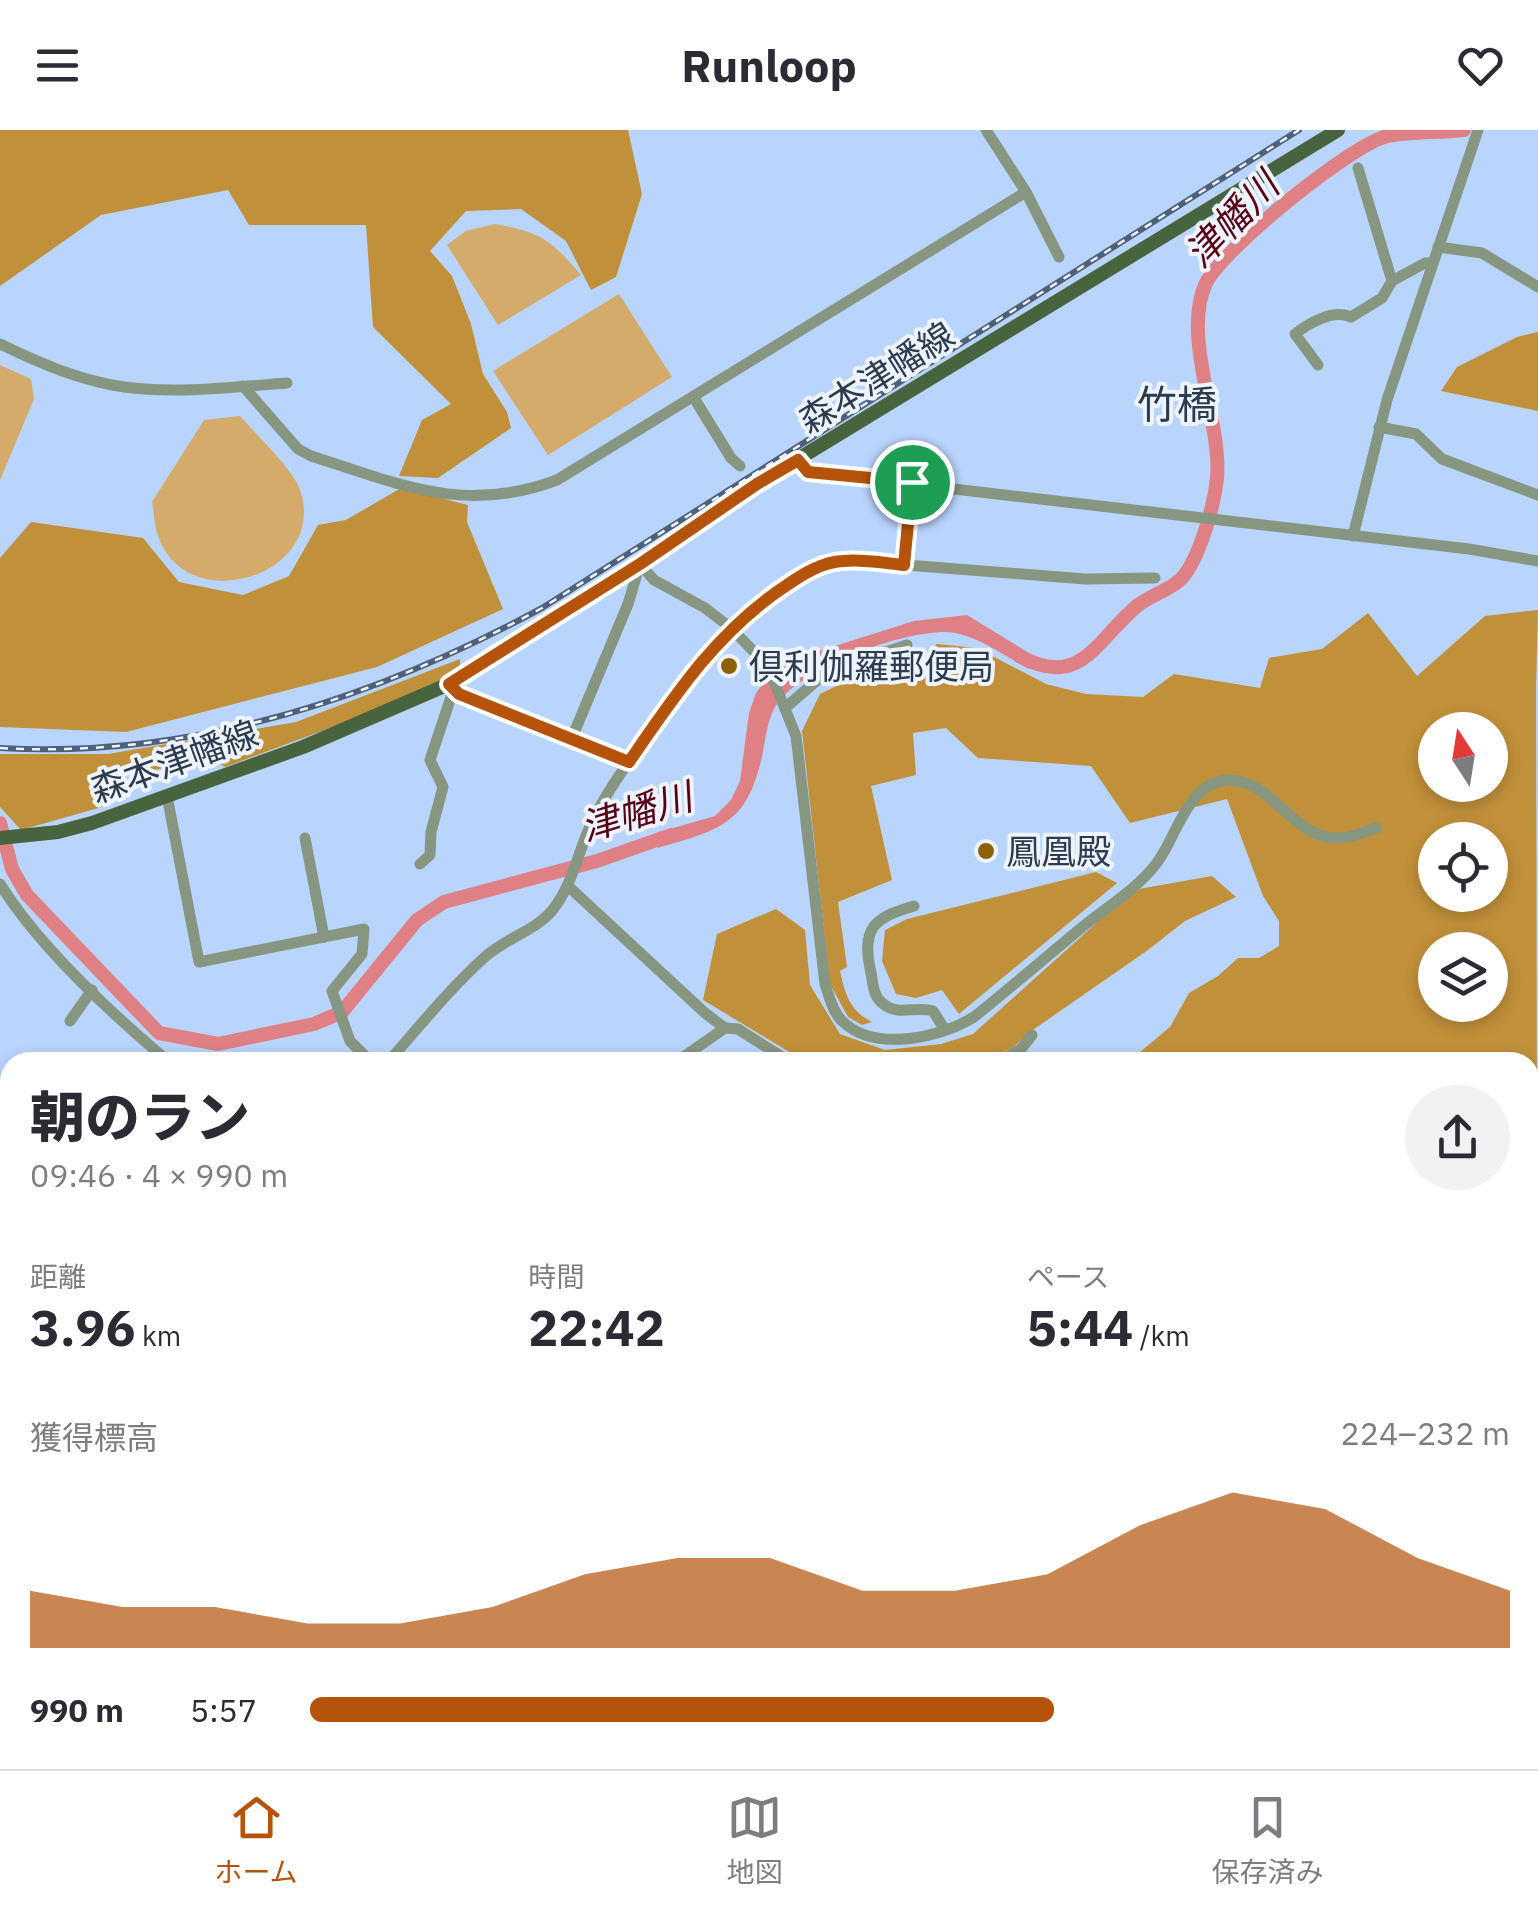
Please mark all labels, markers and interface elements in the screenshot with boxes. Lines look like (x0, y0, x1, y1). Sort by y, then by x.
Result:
text: Runloop (681, 36, 857, 94)
icon: menu (30, 38, 85, 93)
icon: heart (1453, 38, 1508, 93)
water label: 津幡川 (1174, 158, 1291, 277)
street label: 森本津幡線 (790, 311, 962, 443)
district label: 竹橋 (1137, 378, 1217, 430)
pin (870, 440, 955, 525)
icon: arrive (885, 455, 940, 510)
place label: 倶利伽羅郵便局 (749, 643, 994, 689)
marker: 倶利伽羅郵便局 (718, 655, 740, 677)
street label: 森本津幡線 (84, 709, 264, 813)
north arrow (1418, 712, 1508, 802)
map controls (1418, 712, 1508, 1022)
water label: 津幡川 (574, 770, 701, 851)
button: locate (1418, 822, 1508, 912)
place label: 鳳凰殿 (1006, 828, 1111, 874)
marker: 鳳凰殿 (975, 840, 997, 862)
button: layers (1418, 932, 1508, 1022)
text: 朝のラン (30, 1081, 250, 1152)
button: share (1405, 1085, 1510, 1190)
text: 09:46 · 4 × 990 m (30, 1154, 288, 1196)
text: 距離 (30, 1258, 86, 1295)
text: 時間 (528, 1258, 584, 1295)
text: ペース (1027, 1258, 1109, 1295)
text: 3.96 (30, 1295, 136, 1360)
text: 22:42 (528, 1295, 665, 1360)
text: 5:44 (1027, 1295, 1133, 1360)
text: km (136, 1317, 181, 1354)
text: /km (1133, 1317, 1190, 1354)
text: 224–232 m (1340, 1412, 1510, 1454)
text: 獲得標高 (30, 1416, 158, 1458)
text: 990 m (30, 1689, 124, 1731)
text: 5:57 (190, 1689, 257, 1731)
tab: ホーム (214, 1790, 298, 1890)
tab: 地図 (727, 1790, 783, 1890)
tab: 保存済み (1211, 1790, 1324, 1890)

